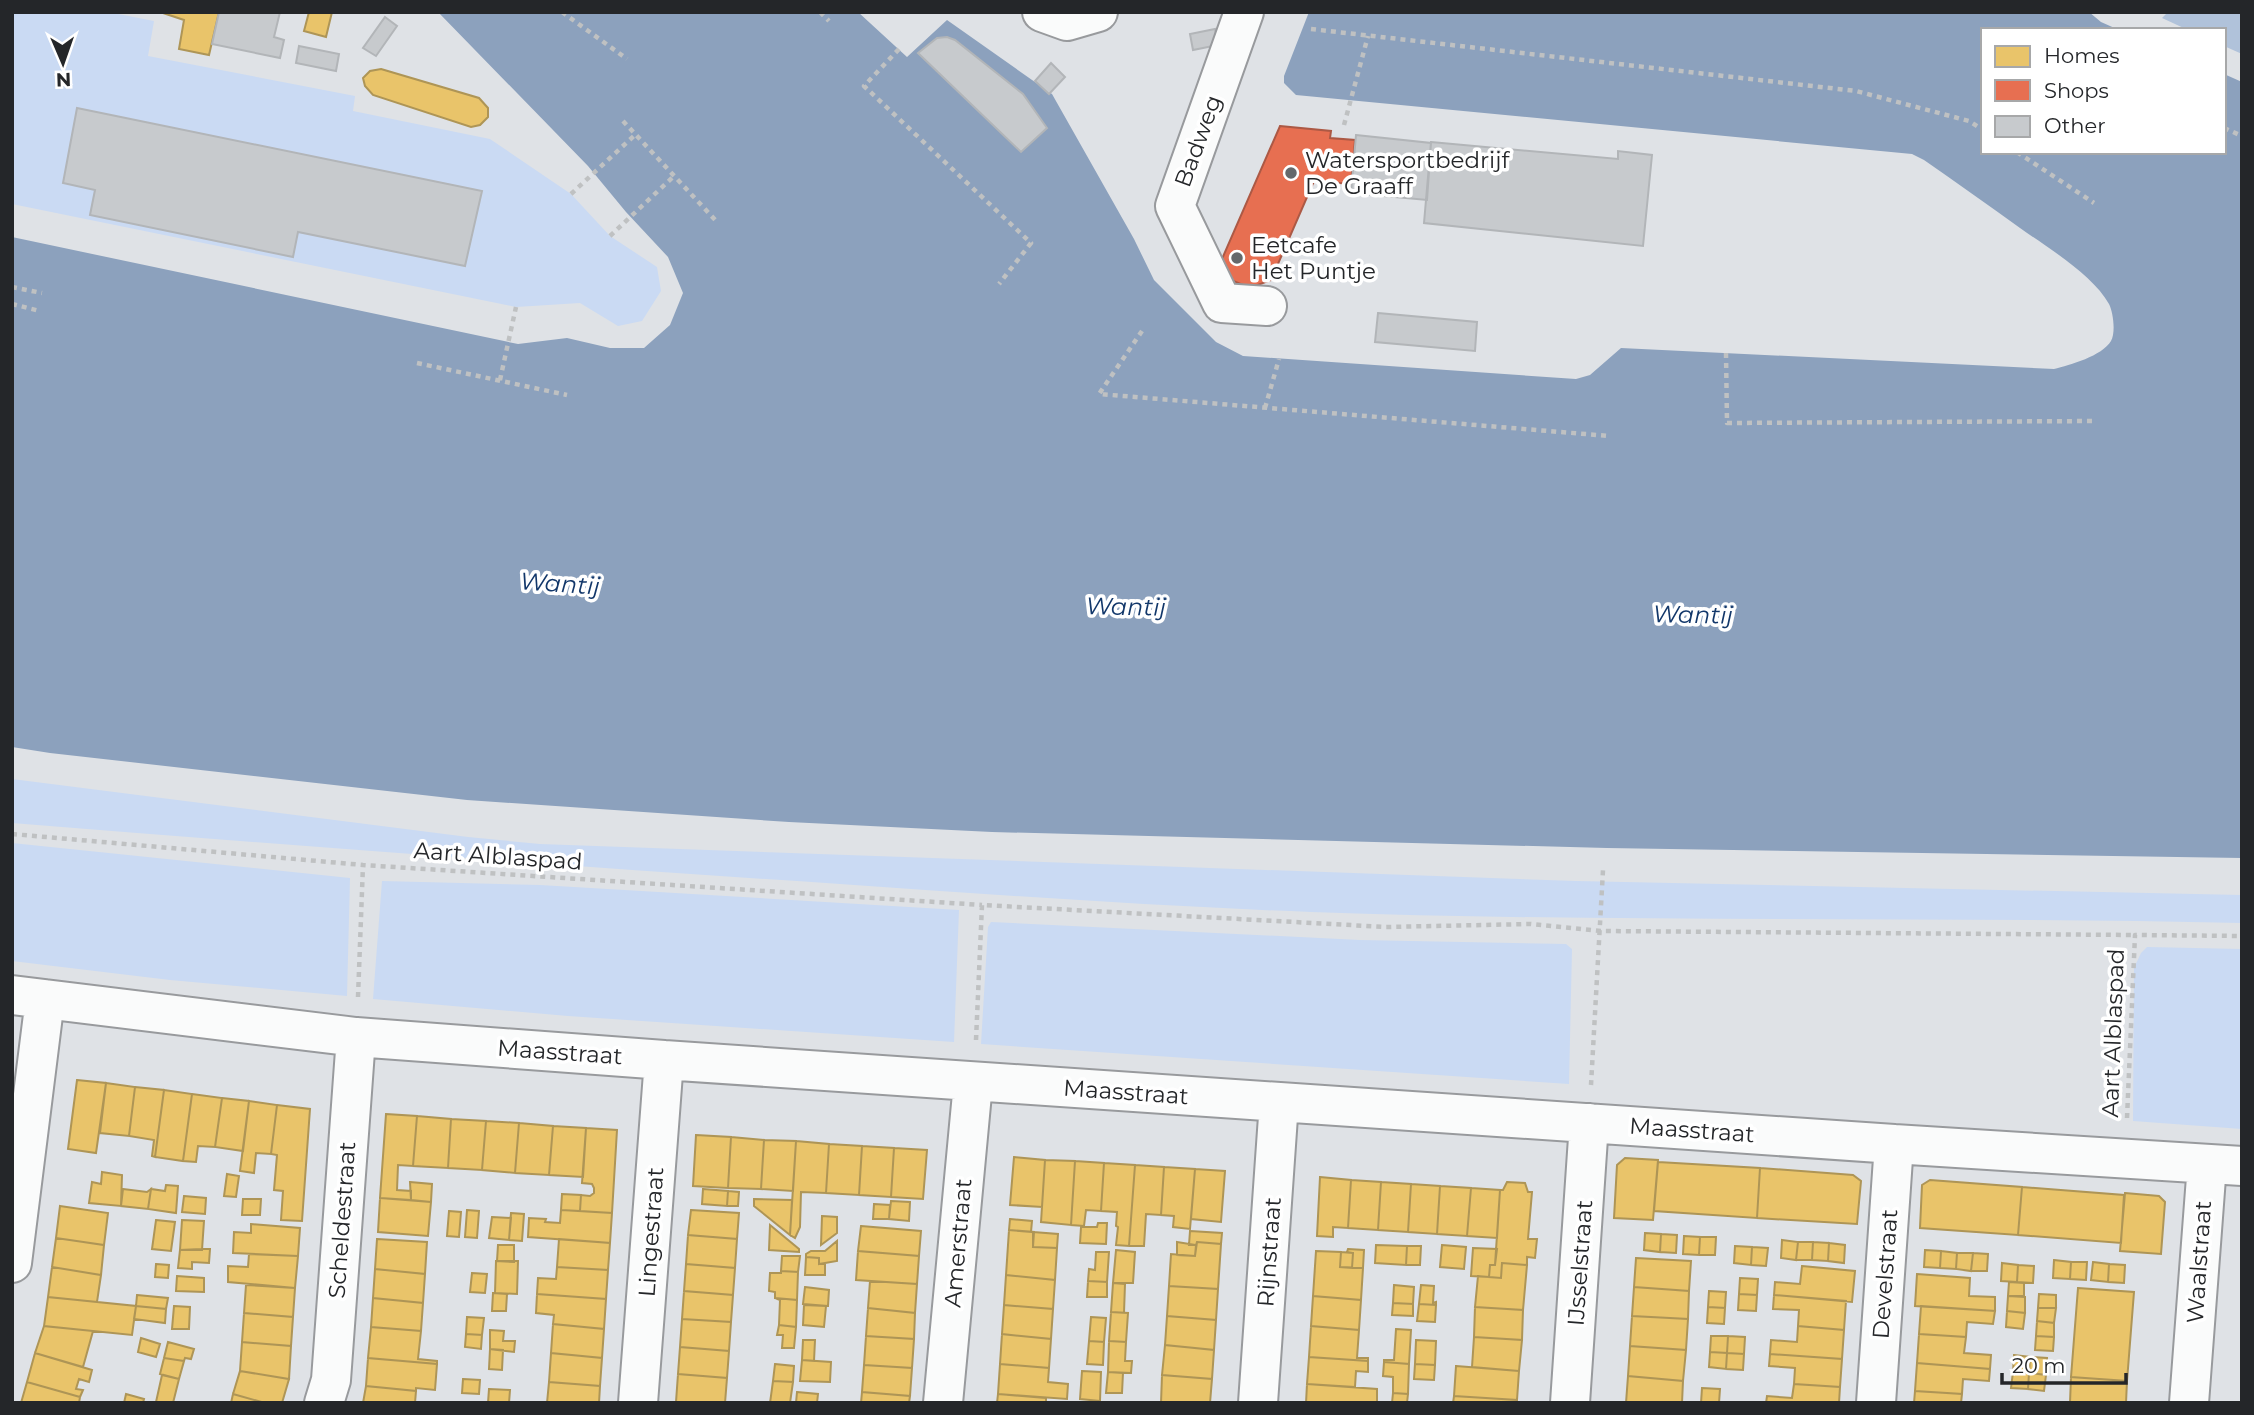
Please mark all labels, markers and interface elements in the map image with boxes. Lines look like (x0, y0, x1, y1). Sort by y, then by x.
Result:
north arrow (28, 28, 98, 98)
legend (1981, 28, 2226, 154)
text: Homes (2044, 43, 2119, 68)
text: N (55, 68, 72, 91)
text: Shops (2044, 78, 2109, 103)
street label: Badweg (1168, 91, 1228, 191)
text: Other (2044, 113, 2106, 138)
place label: Watersportbedrijf De Graaff (1305, 146, 1511, 200)
marker: Watersportbedrijf De Graaff (1283, 165, 1299, 181)
place label: Eetcafe Het Puntje (1251, 231, 1376, 285)
marker: Eetcafe Het Puntje (1229, 250, 1245, 266)
water label: Wantij (519, 566, 601, 601)
water label: Wantij (1086, 591, 1167, 622)
water label: Wantij (1653, 599, 1734, 630)
street label: Aart Alblaspad (413, 836, 583, 876)
street label: Aart Alblaspad (2096, 948, 2130, 1118)
street label: Maasstraat (496, 1034, 624, 1070)
street label: Maasstraat (1062, 1074, 1190, 1110)
street label: Maasstraat (1628, 1112, 1756, 1148)
street label: Scheldestraat (323, 1141, 361, 1299)
street label: Lingestraat (632, 1166, 670, 1298)
street label: Amerstraat (938, 1177, 978, 1309)
street label: Rijnstraat (1251, 1196, 1287, 1308)
street label: IJsselstraat (1562, 1199, 1598, 1327)
street label: Waalstraat (2181, 1200, 2217, 1324)
street label: Develstraat (1866, 1208, 1904, 1340)
scale bar (2002, 1342, 2126, 1386)
text: 20 m (2012, 1353, 2066, 1378)

